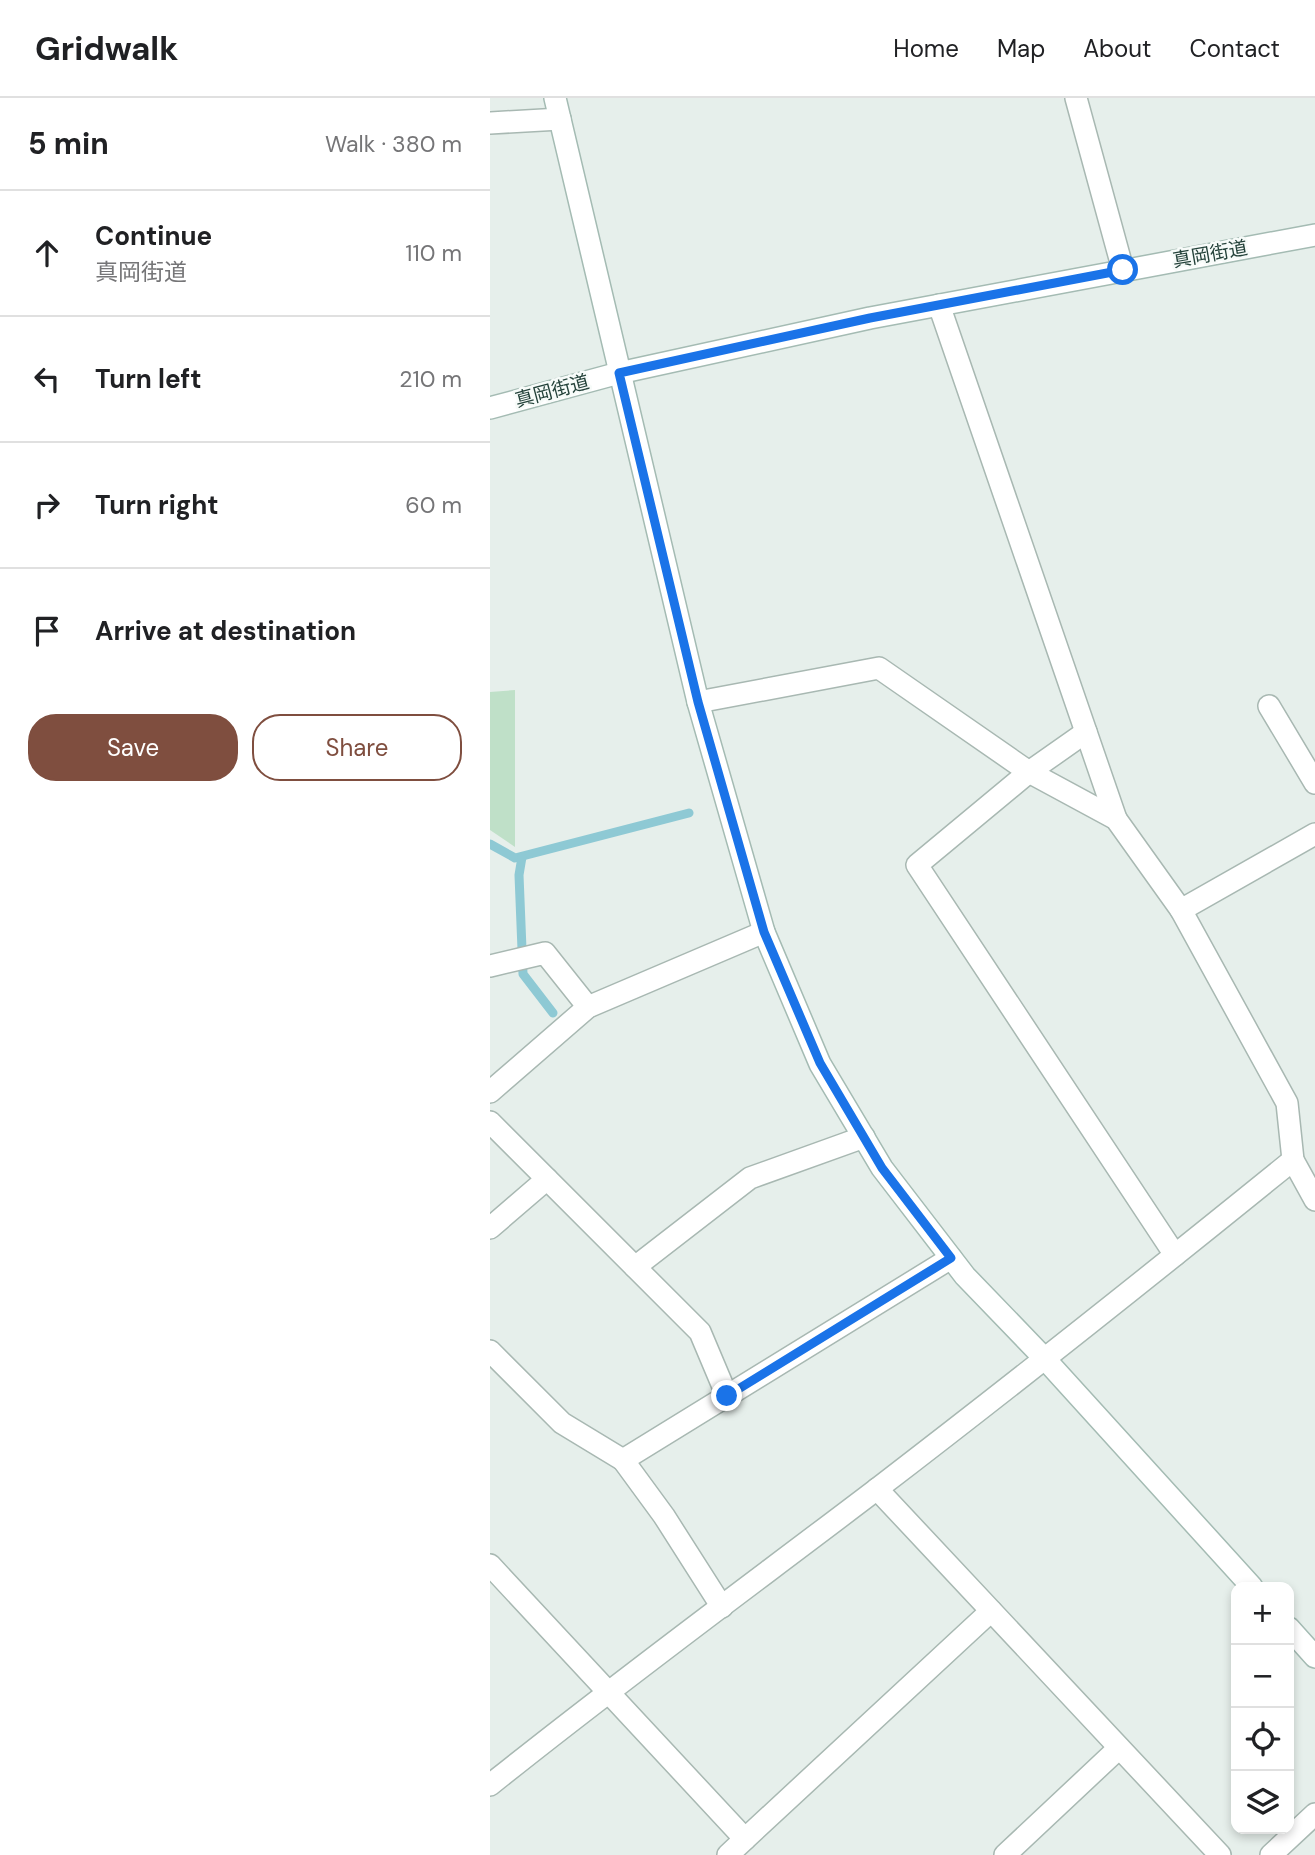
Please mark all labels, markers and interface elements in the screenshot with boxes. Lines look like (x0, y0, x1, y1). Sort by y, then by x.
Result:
text: Gridwalk (35, 27, 178, 70)
text: Home (893, 33, 959, 64)
text: Map (997, 33, 1045, 64)
text: About (1083, 33, 1152, 64)
text: Contact (1190, 33, 1280, 64)
text: 5 min (28, 124, 109, 163)
text: Walk · 380 m (325, 129, 462, 159)
text: Continue (95, 219, 212, 253)
icon: ahead (28, 234, 66, 272)
street label: 真岡街道 (1170, 235, 1250, 273)
text: 110 m (405, 238, 462, 268)
route start (1107, 254, 1138, 285)
text: 真岡街道 (95, 257, 187, 287)
icon: left (28, 360, 66, 398)
text: Turn left (95, 362, 202, 396)
text: 210 m (399, 364, 462, 394)
street label: 真岡街道 (512, 369, 592, 413)
icon: right (28, 486, 66, 524)
text: Turn right (95, 488, 219, 522)
text: 60 m (405, 490, 462, 520)
icon: arrive (28, 612, 66, 650)
text: Arrive at destination (95, 614, 356, 648)
button: Save (28, 714, 238, 781)
button: Share (252, 714, 462, 781)
route end (711, 1380, 742, 1411)
map controls (1231, 1582, 1294, 1834)
button: + (1231, 1582, 1294, 1645)
button: − (1231, 1645, 1294, 1708)
button: locate (1231, 1708, 1294, 1771)
button: layers (1231, 1771, 1294, 1834)

